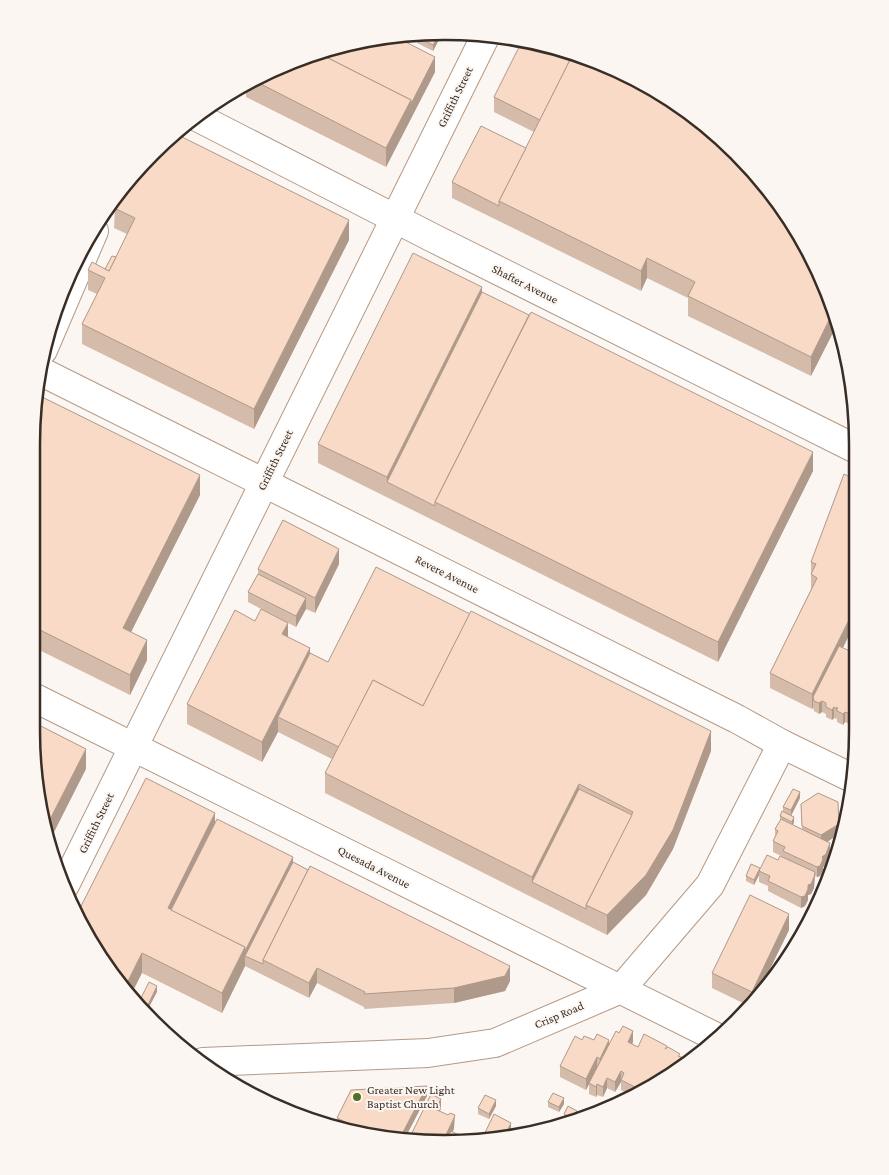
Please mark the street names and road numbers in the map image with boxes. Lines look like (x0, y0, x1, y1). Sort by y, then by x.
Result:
street label: Griffith Street (434, 63, 476, 130)
street label: Shafter Avenue (490, 261, 560, 307)
street label: Griffith Street (254, 426, 296, 493)
street label: Revere Avenue (413, 552, 481, 596)
street label: Griffith Street (75, 789, 117, 856)
street label: Quesada Avenue (335, 843, 413, 891)
street label: Crisp Road (532, 998, 586, 1032)

